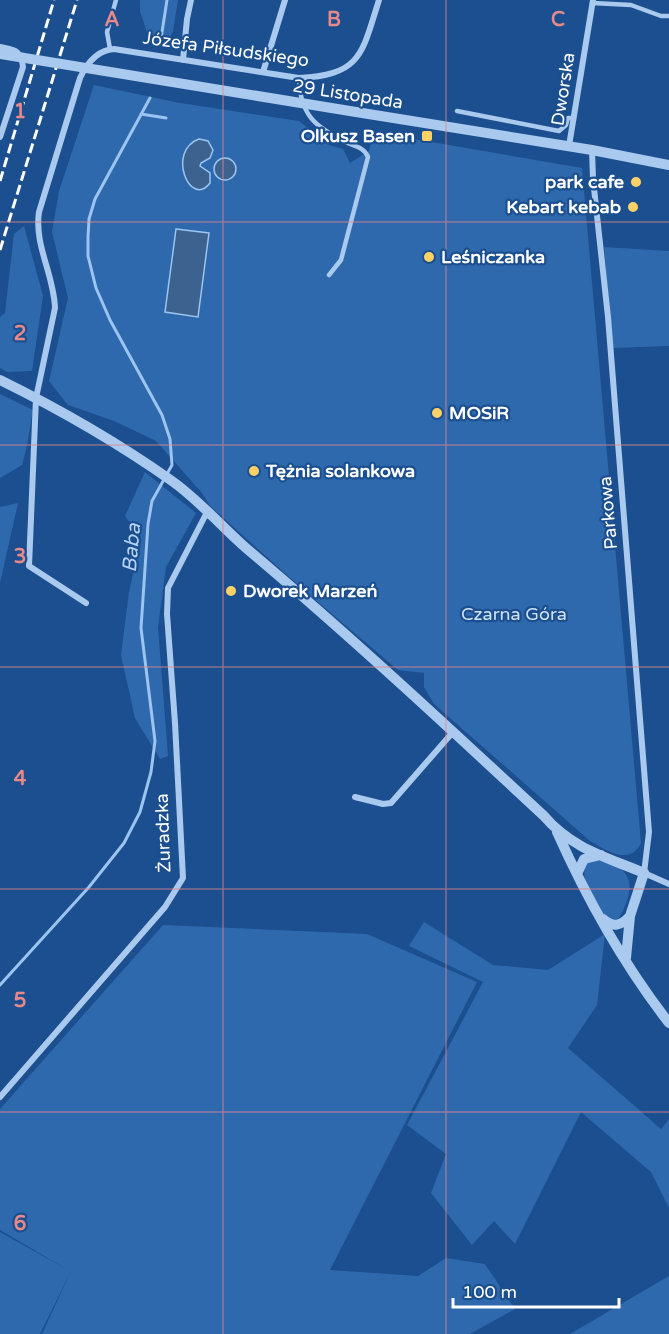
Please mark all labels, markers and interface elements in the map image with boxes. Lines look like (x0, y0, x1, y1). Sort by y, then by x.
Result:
text: A (105, 8, 120, 32)
text: B (327, 8, 341, 32)
text: C (551, 8, 565, 32)
street label: Józefa Piłsudskiego (142, 26, 310, 72)
street label: Dworska (546, 51, 580, 127)
street label: 29 Listopada (291, 74, 405, 114)
text: 1 (14, 100, 26, 124)
place label: Olkusz Basen (301, 125, 415, 147)
marker: Olkusz Basen (420, 129, 434, 143)
place label: park cafe (545, 171, 624, 193)
marker: park cafe (629, 175, 643, 189)
place label: Kebart kebab (506, 196, 621, 218)
marker: Kebart kebab (626, 200, 640, 214)
place label: Leśniczanka (441, 246, 545, 268)
marker: Leśniczanka (422, 250, 436, 264)
text: 2 (14, 322, 26, 346)
place label: MOSiR (449, 402, 509, 424)
marker: MOSiR (430, 406, 444, 420)
place label: Tężnia solankowa (265, 460, 415, 482)
marker: Tężnia solankowa (247, 464, 261, 478)
street label: Parkowa (594, 475, 622, 551)
water label: Baba (118, 522, 146, 573)
text: 3 (14, 545, 26, 569)
place label: Dworek Marzeń (243, 580, 377, 602)
marker: Dworek Marzeń (224, 584, 238, 598)
park label: Czarna Góra (461, 603, 567, 625)
text: 4 (14, 767, 27, 791)
street label: Żuradzka (151, 793, 175, 873)
text: 5 (14, 989, 26, 1013)
text: 6 (14, 1212, 26, 1236)
scale bar (453, 1271, 620, 1309)
text: 100 m (462, 1281, 517, 1303)

